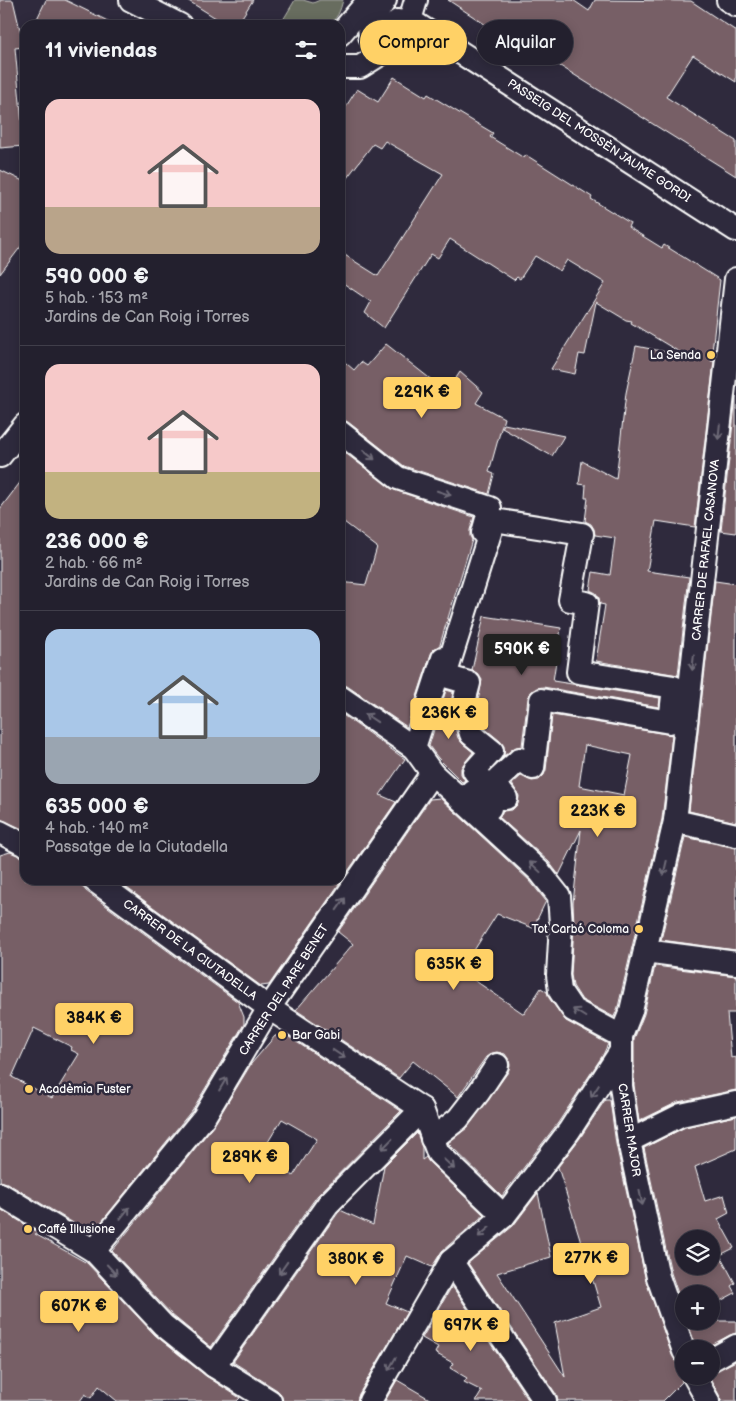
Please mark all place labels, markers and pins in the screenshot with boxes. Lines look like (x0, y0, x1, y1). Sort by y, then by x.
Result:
place label: La Senda (650, 348, 701, 363)
marker: La Senda (705, 349, 717, 361)
pin: 229K € (381, 376, 463, 419)
pin: 590K € (481, 634, 563, 676)
pin: 236K € (408, 698, 490, 740)
pin: 223K € (557, 796, 639, 838)
place label: Tot Carbó Coloma (531, 922, 629, 937)
marker: Tot Carbó Coloma (633, 923, 645, 935)
pin: 635K € (413, 948, 495, 991)
pin: 384K € (53, 1002, 135, 1045)
place label: Bar Gabi (292, 1028, 340, 1043)
marker: Bar Gabi (276, 1029, 288, 1041)
place label: Acadèmia Fuster (39, 1082, 131, 1097)
marker: Acadèmia Fuster (23, 1083, 35, 1095)
pin: 289K € (209, 1142, 291, 1184)
place label: Caffé Illusione (38, 1222, 115, 1237)
marker: Caffé Illusione (22, 1223, 34, 1235)
pin: 277K € (550, 1242, 632, 1285)
pin: 380K € (315, 1244, 397, 1286)
pin: 607K € (38, 1290, 120, 1333)
pin: 697K € (430, 1310, 512, 1352)

